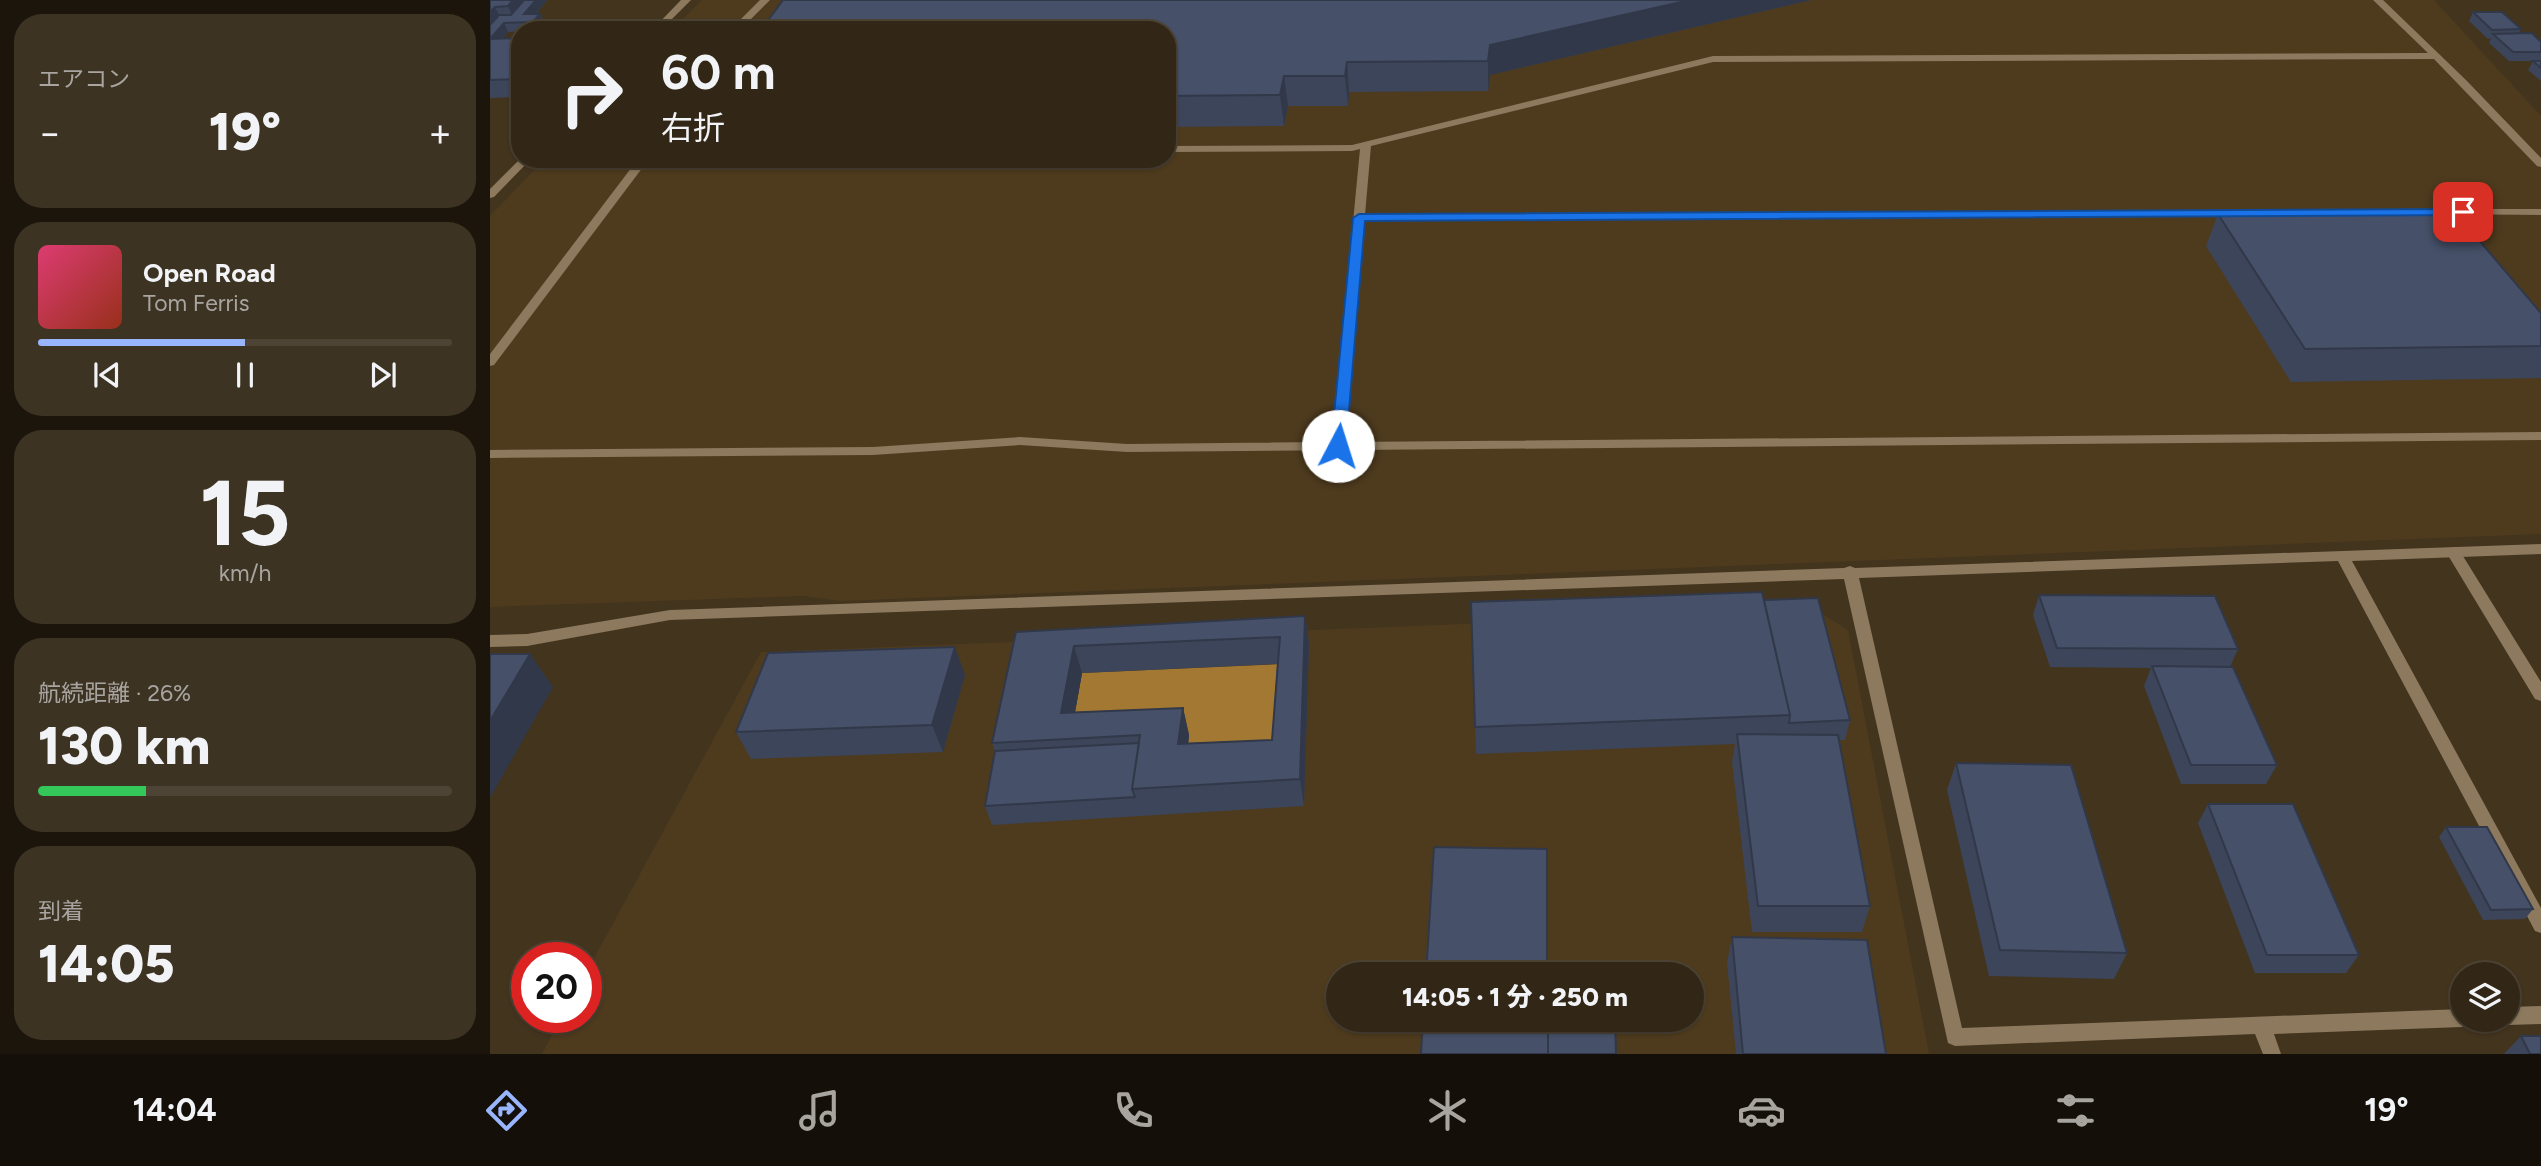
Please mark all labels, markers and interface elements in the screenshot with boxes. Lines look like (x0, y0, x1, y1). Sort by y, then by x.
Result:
text: 60 m (661, 42, 776, 101)
icon: right (546, 49, 637, 140)
text: エアコン (38, 65, 130, 93)
text: 19° (209, 101, 281, 163)
text: 右折 (661, 109, 725, 147)
text: − (38, 110, 62, 156)
text: + (428, 110, 452, 156)
pin (2433, 182, 2493, 242)
icon: arrive (2444, 193, 2482, 231)
text: Open Road (143, 257, 276, 289)
text: Tom Ferris (143, 289, 249, 317)
icon: previous (88, 356, 126, 394)
icon: pause (226, 356, 264, 394)
icon: next (364, 356, 402, 394)
position arrow (1301, 409, 1375, 483)
text: 15 (199, 459, 291, 568)
text: km/h (219, 559, 271, 587)
text: 航続距離 · 26% (38, 679, 191, 707)
text: 130 km (38, 715, 210, 777)
text: 到着 (38, 897, 84, 925)
text: 14:05 (38, 933, 175, 995)
speed limit sign: 20 (511, 942, 602, 1033)
map controls (2450, 962, 2520, 1032)
button: layers (2450, 962, 2520, 1032)
text: 14:05 · 1 分 · 250 m (1402, 981, 1628, 1013)
icon: directions (482, 1086, 531, 1135)
icon: music (795, 1086, 844, 1135)
icon: phone (1109, 1086, 1158, 1135)
icon: climate (1423, 1086, 1472, 1135)
icon: car (1737, 1086, 1786, 1135)
icon: filters (2051, 1086, 2100, 1135)
text: 14:04 (132, 1091, 217, 1129)
text: 19° (2364, 1091, 2409, 1129)

